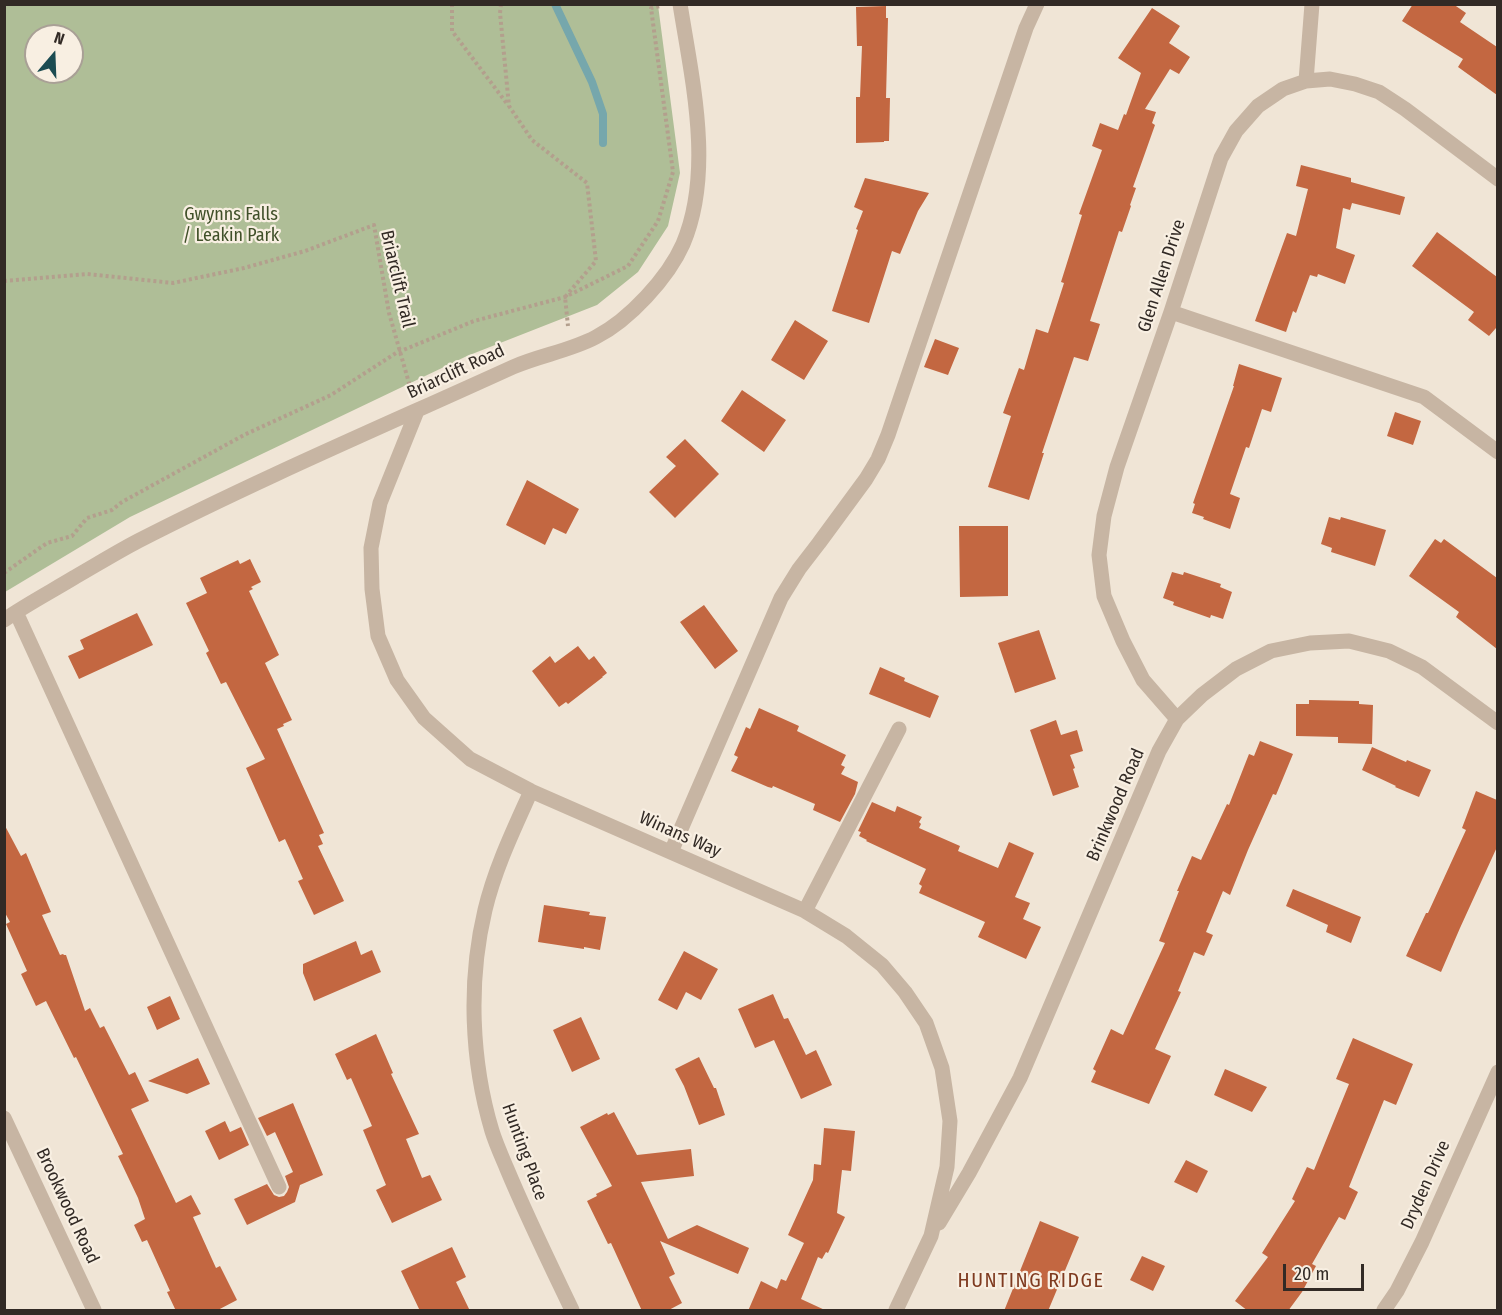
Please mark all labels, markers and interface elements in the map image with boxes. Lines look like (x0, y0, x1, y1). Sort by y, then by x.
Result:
north arrow (24, 24, 84, 84)
text: N (52, 28, 67, 49)
park label: Gwynns Falls / Leakin Park (183, 204, 279, 246)
street label: Glen Allen Drive (1134, 217, 1190, 335)
street label: Briarclift Trail (375, 228, 419, 330)
street label: Briarclift Road (404, 340, 508, 404)
street label: Brinkwood Road (1083, 745, 1149, 865)
street label: Winans Way (636, 807, 724, 863)
street label: Hunting Place (497, 1101, 551, 1203)
street label: Dryden Drive (1397, 1137, 1455, 1233)
street label: Brookwood Road (31, 1145, 103, 1267)
scale bar (1286, 1252, 1367, 1290)
text: 20 m (1294, 1263, 1329, 1285)
district label: HUNTING RIDGE (958, 1269, 1104, 1293)

